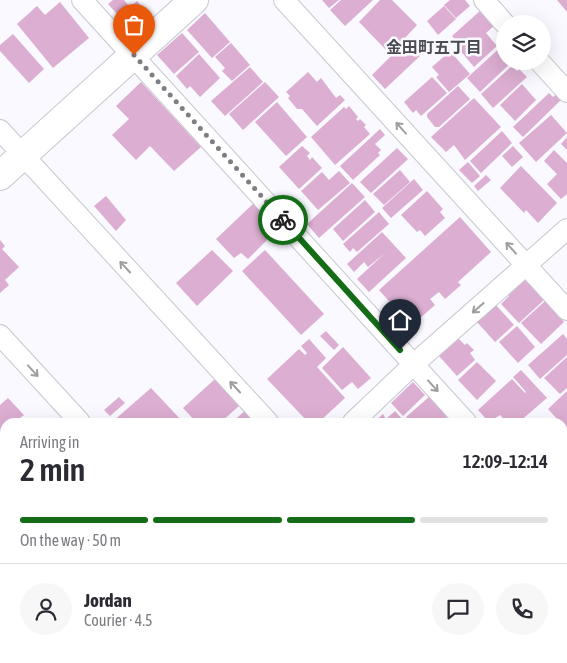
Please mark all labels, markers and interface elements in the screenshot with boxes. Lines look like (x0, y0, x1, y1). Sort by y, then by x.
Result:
pin (113, 4, 155, 55)
icon: bag (120, 11, 148, 39)
map controls (496, 15, 551, 70)
button: layers (496, 15, 551, 70)
district label: 金田町五丁目 (386, 38, 482, 56)
one-way arrow (395, 122, 407, 135)
courier (258, 195, 308, 245)
icon: bike (269, 206, 297, 234)
one-way arrow (505, 242, 517, 255)
one-way arrow (119, 261, 131, 273)
pin (379, 299, 421, 350)
one-way arrow (472, 302, 485, 314)
icon: home (386, 306, 414, 334)
one-way arrow (27, 365, 39, 377)
one-way arrow (427, 379, 439, 392)
one-way arrow (229, 380, 241, 393)
text: Arriving in (20, 433, 80, 451)
text: 12:09–12:14 (463, 450, 548, 472)
text: 2 min (20, 451, 85, 488)
text: On the way · 50 m (20, 531, 121, 549)
button: person (20, 583, 72, 635)
button: chat (432, 583, 484, 635)
button: phone (496, 583, 548, 635)
text: Jordan (84, 589, 132, 611)
text: Courier · 4.5 (84, 611, 153, 629)

